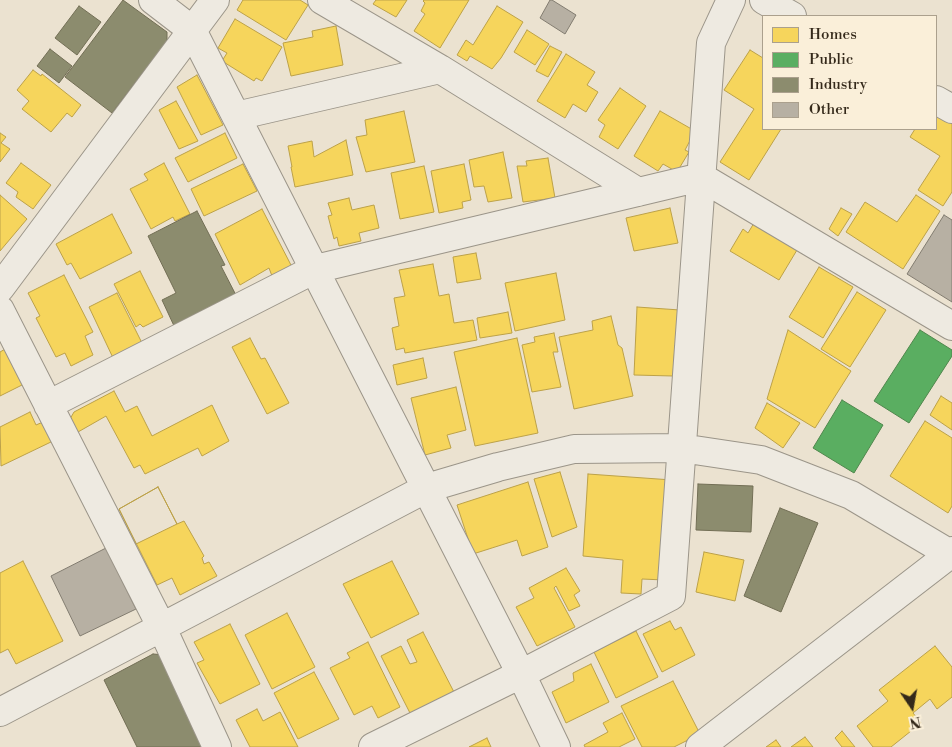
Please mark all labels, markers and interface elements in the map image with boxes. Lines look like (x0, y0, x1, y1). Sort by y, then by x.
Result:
legend (762, 15, 937, 130)
text: Homes (809, 25, 857, 44)
text: Public (809, 50, 853, 69)
text: Industry (809, 75, 867, 94)
text: Other (809, 100, 849, 119)
north arrow (887, 682, 937, 732)
text: N (908, 712, 922, 732)

